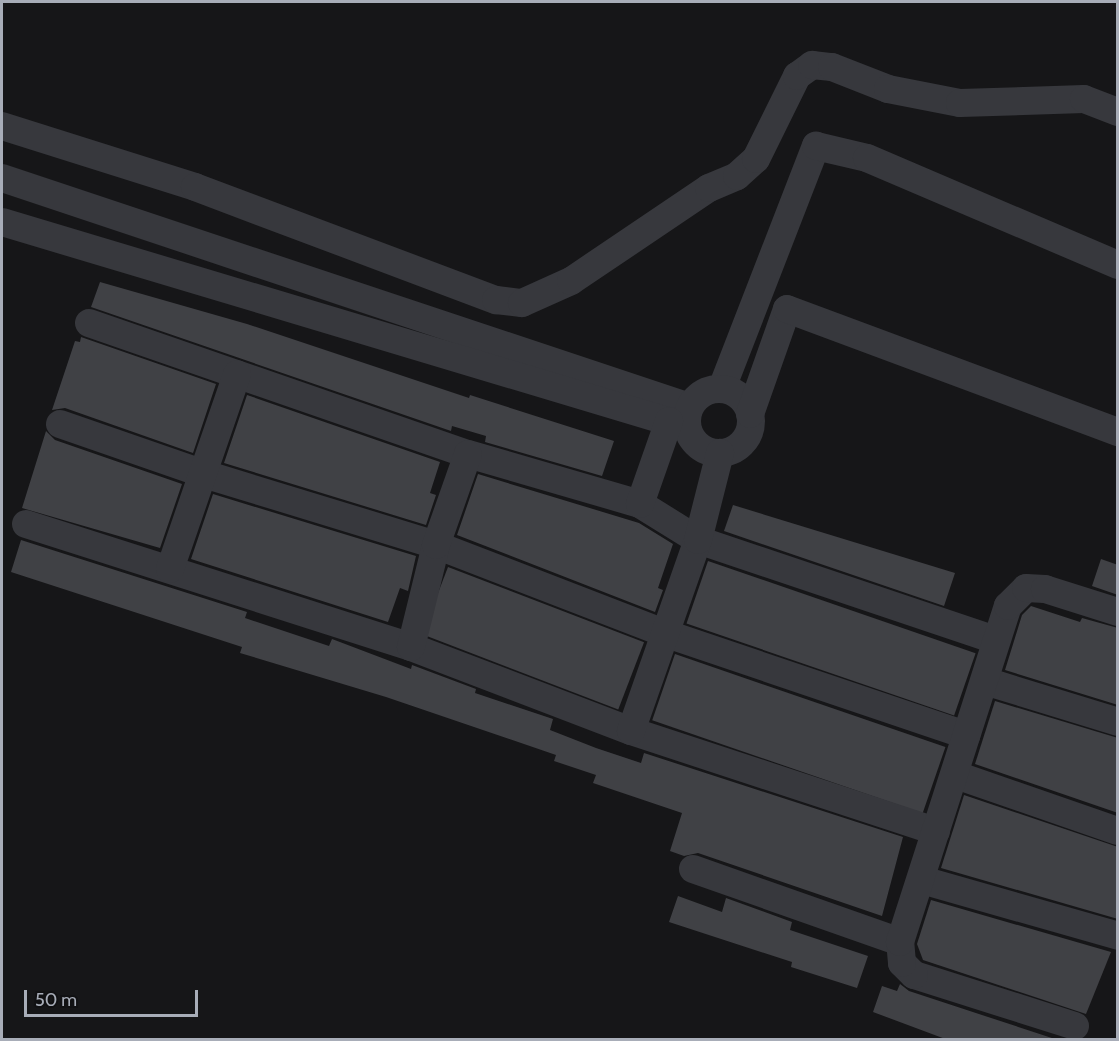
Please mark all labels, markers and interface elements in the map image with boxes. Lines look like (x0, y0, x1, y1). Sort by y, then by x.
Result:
scale bar (27, 978, 201, 1016)
text: 50 m (35, 989, 77, 1011)

